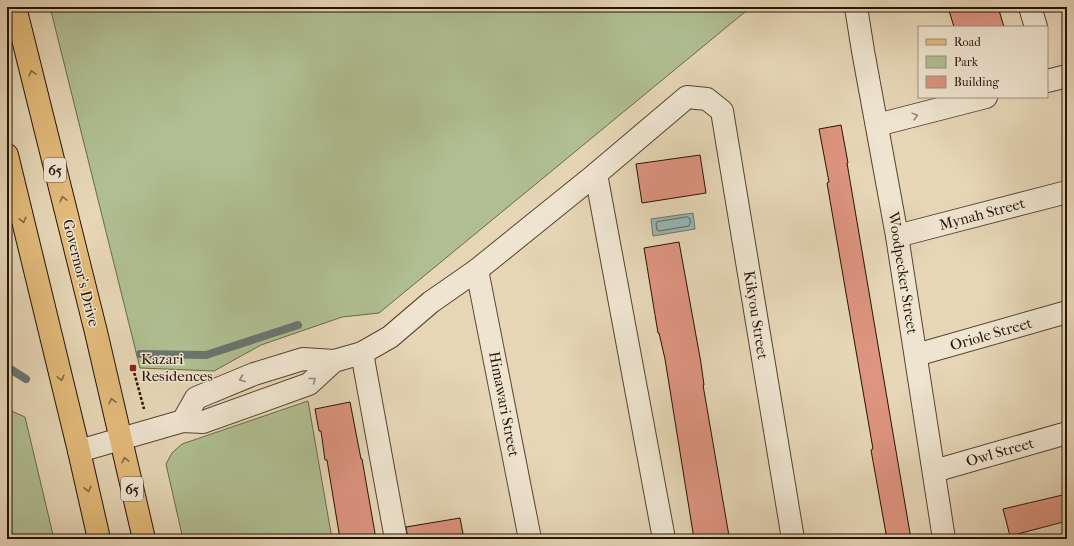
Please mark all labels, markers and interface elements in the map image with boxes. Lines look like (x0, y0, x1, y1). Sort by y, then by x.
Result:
legend (918, 26, 1048, 98)
text: Road (954, 35, 981, 49)
text: Park (954, 55, 979, 69)
one-way arrow (28, 70, 36, 76)
text: Building (954, 75, 999, 89)
one-way arrow (912, 112, 918, 120)
road number: 65 (44, 158, 66, 182)
street label: Mynah Street (937, 194, 1028, 234)
one-way arrow (59, 196, 67, 203)
street label: Woodpecker Street (884, 210, 922, 336)
one-way arrow (18, 217, 26, 223)
street label: Governor's Drive (59, 217, 103, 329)
street label: Kikyou Street (740, 269, 772, 361)
street label: Oriole Street (948, 314, 1035, 354)
place label: Kazari Residences (141, 350, 213, 385)
street label: Himawari Street (485, 350, 523, 459)
marker: Kazari Residences (128, 363, 138, 373)
one-way arrow (57, 375, 65, 381)
one-way arrow (238, 375, 245, 383)
one-way arrow (308, 378, 315, 385)
one-way arrow (108, 398, 116, 404)
street label: Owl Street (964, 434, 1037, 470)
one-way arrow (122, 457, 130, 463)
road number: 65 (121, 477, 143, 501)
one-way arrow (83, 485, 91, 492)

